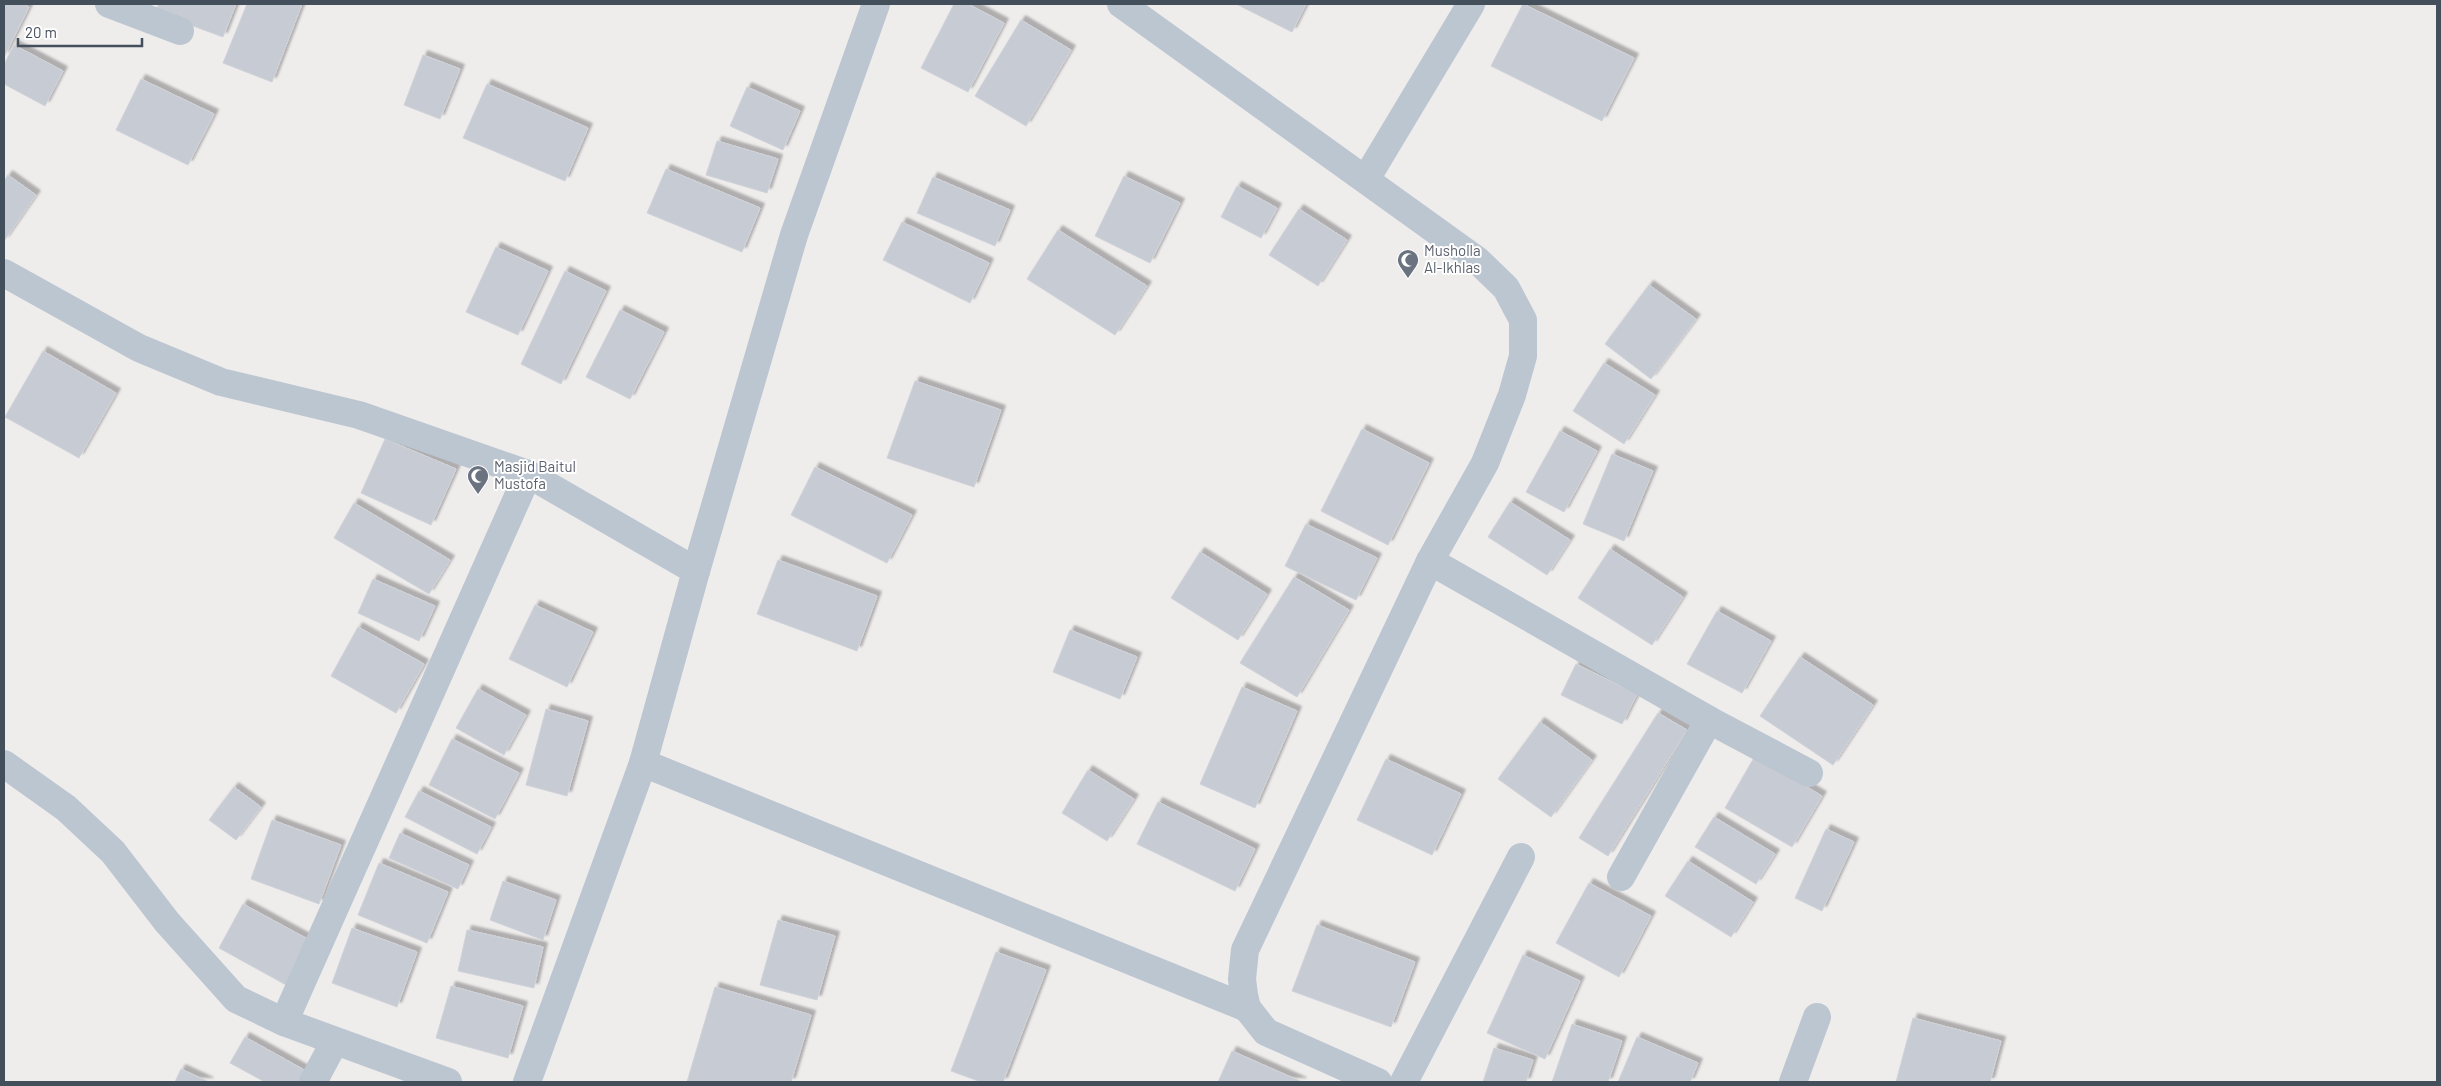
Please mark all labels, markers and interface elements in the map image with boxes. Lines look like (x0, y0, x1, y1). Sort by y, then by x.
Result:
scale bar (18, 15, 141, 47)
text: 20 m (25, 23, 57, 41)
place label: Musholla Al-Ikhlas (1424, 241, 1481, 276)
mosque icon: Musholla Al-Ikhlas (1396, 248, 1420, 279)
place label: Masjid Baitul Mustofa (494, 457, 576, 492)
mosque icon: Masjid Baitul Mustofa (466, 464, 490, 495)

